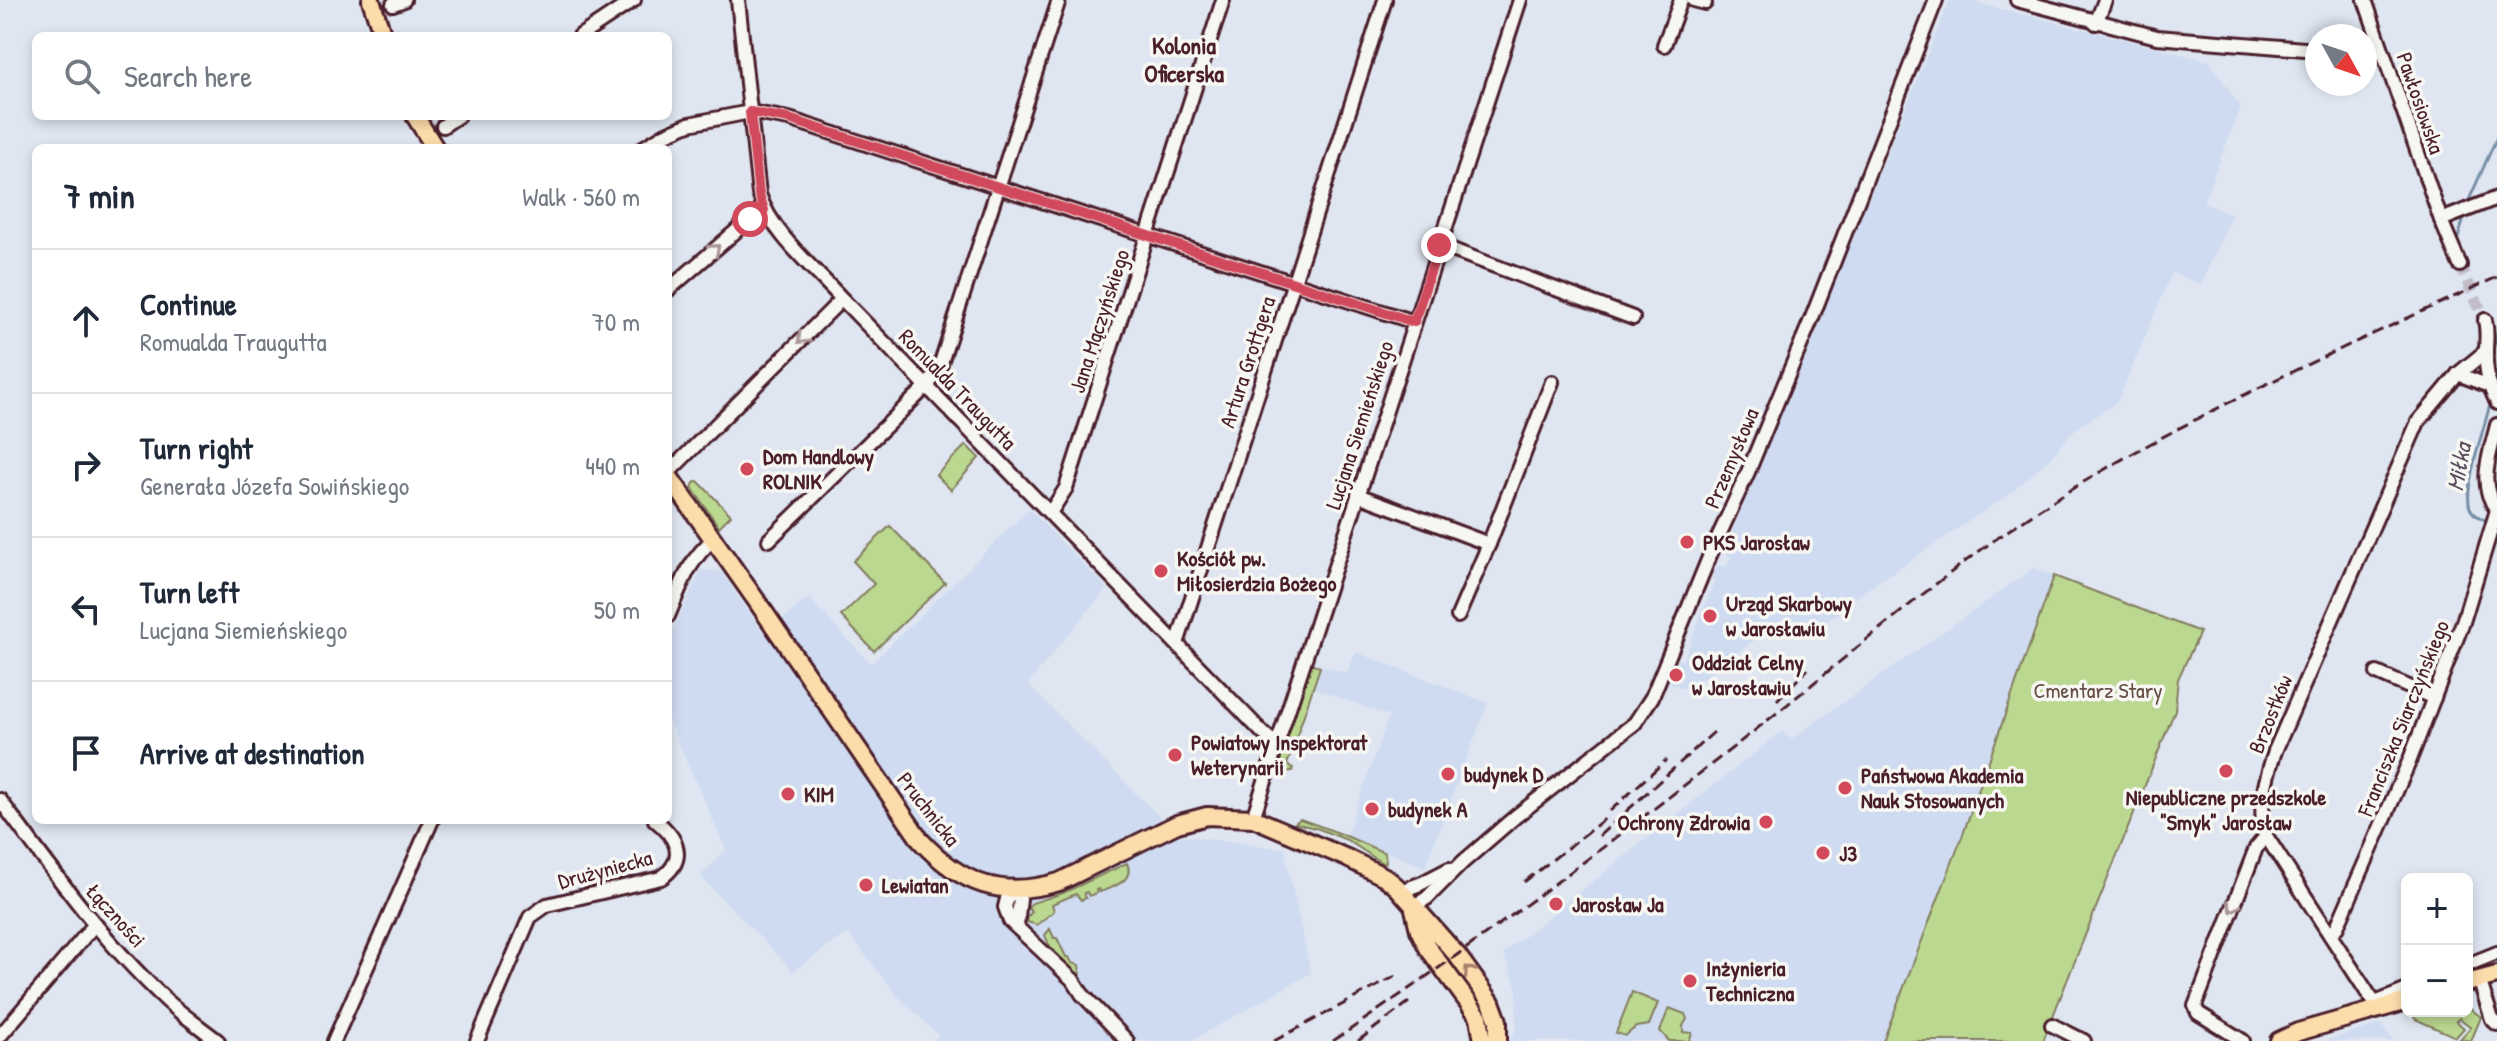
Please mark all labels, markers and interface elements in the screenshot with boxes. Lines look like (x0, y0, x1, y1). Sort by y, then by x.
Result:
north arrow (2305, 24, 2377, 96)
district label: Kolonia Oficerska (1144, 29, 1224, 89)
search box (32, 32, 672, 120)
street label: Pawłosiowska (2390, 48, 2452, 158)
icon: search (60, 54, 104, 98)
text: Search here (124, 56, 252, 96)
text: 7 min (64, 173, 135, 219)
text: Walk · 560 m (522, 179, 640, 214)
route start (732, 201, 768, 237)
route end (1421, 227, 1457, 263)
one-way arrow (706, 244, 721, 258)
street label: Jana Mączyńskiego (1062, 245, 1136, 397)
text: Continue (140, 284, 237, 324)
street label: Artura Grottgera (1212, 292, 1282, 432)
icon: ahead (64, 299, 108, 343)
text: 70 m (592, 304, 640, 339)
street label: Romualda Traugutta (892, 322, 1024, 456)
text: Romualda Traugutta (140, 324, 327, 359)
one-way arrow (797, 330, 811, 344)
street label: Lucjana Siemieńskiego (1318, 337, 1400, 513)
street label: Przemysłowa (1696, 403, 1766, 513)
text: Turn right (140, 428, 253, 468)
water label: Miłka (2438, 438, 2478, 493)
place label: Dom Handlowy ROLNIK (763, 441, 875, 496)
icon: right (64, 443, 108, 487)
text: 440 m (585, 448, 640, 483)
marker: Dom Handlowy ROLNIK (738, 460, 756, 478)
text: Generała Józefa Sowińskiego (140, 468, 409, 503)
place label: PKS Jarosław (1703, 527, 1810, 557)
marker: PKS Jarosław (1678, 533, 1696, 551)
place label: Kościół pw. Miłosierdzia Bożego (1177, 543, 1336, 599)
marker: Kościół pw. Miłosierdzia Bożego (1152, 562, 1170, 580)
text: Turn left (140, 572, 239, 612)
icon: left (64, 587, 108, 631)
place label: Urząd Skarbowy w Jarosławiu (1726, 588, 1853, 643)
text: 50 m (594, 592, 640, 627)
marker: Urząd Skarbowy w Jarosławiu (1701, 607, 1719, 625)
text: Lucjana Siemieńskiego (140, 612, 347, 647)
street label: Franciszka Siarczyńskiego (2350, 616, 2456, 821)
place label: Oddział Celny w Jarosławiu (1692, 647, 1804, 702)
marker: Oddział Celny w Jarosławiu (1667, 666, 1685, 684)
street label: Brzostków (2241, 670, 2299, 758)
park label: Cmentarz Stary (2034, 675, 2162, 705)
place label: Powiatowy Inspektorat Weterynarii (1191, 727, 1369, 783)
icon: arrive (64, 731, 108, 775)
text: Arrive at destination (140, 733, 365, 773)
marker: Powiatowy Inspektorat Weterynarii (1166, 746, 1184, 764)
place label: budynek D (1464, 759, 1544, 790)
place label: Państwowa Akademia Nauk Stosowanych (1861, 760, 2024, 816)
marker: Niepubliczne przedszkole "Smyk" Jarosław (2217, 762, 2235, 780)
marker: budynek D (1439, 765, 1457, 783)
street label: Pruchnicka (890, 766, 968, 853)
place label: KIM (804, 779, 834, 809)
marker: Państwowa Akademia Nauk Stosowanych (1836, 779, 1854, 797)
place label: Niepubliczne przedszkole "Smyk" Jarosław (2126, 782, 2326, 838)
marker: KIM (779, 785, 797, 803)
place label: budynek A (1388, 794, 1468, 825)
marker: budynek A (1363, 800, 1381, 818)
place label: Ochrony Zdrowia (1618, 807, 1750, 838)
marker: Ochrony Zdrowia (1757, 813, 1775, 831)
place label: J3 (1839, 838, 1857, 868)
street label: Drużyniecka (555, 842, 656, 896)
marker: J3 (1814, 844, 1832, 862)
place label: Lewiatan (882, 870, 949, 900)
map controls (2401, 873, 2473, 1017)
button: + (2401, 873, 2473, 945)
street label: Łączności (79, 876, 153, 954)
marker: Lewiatan (857, 876, 875, 894)
place label: Jarosław Ja (1572, 889, 1664, 919)
marker: Jarosław Ja (1547, 895, 1565, 913)
one-way arrow (2226, 899, 2243, 913)
button: − (2401, 945, 2473, 1017)
place label: Inżynieria Techniczna (1705, 953, 1795, 1008)
one-way arrow (1464, 966, 1479, 980)
marker: Inżynieria Techniczna (1681, 972, 1699, 990)

